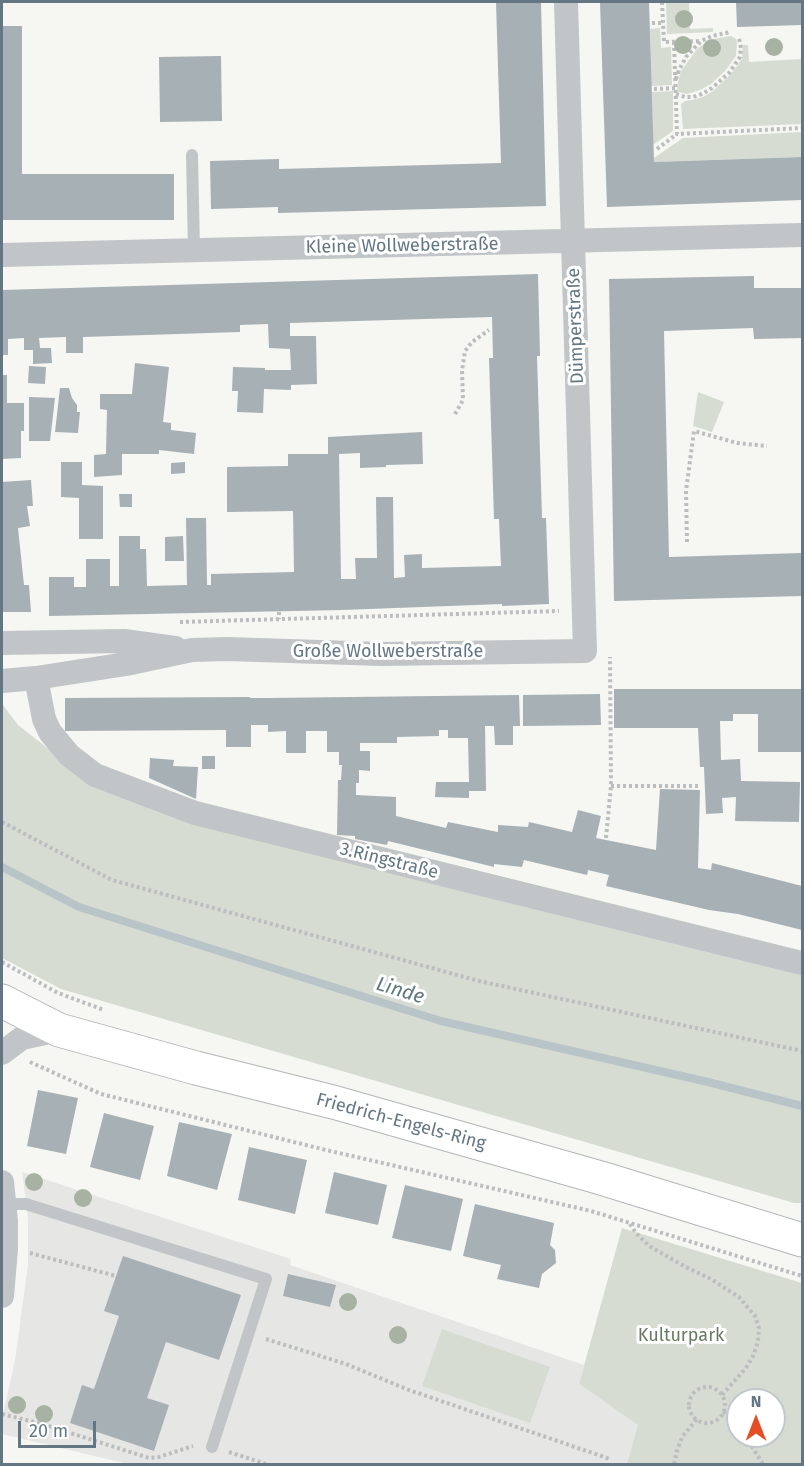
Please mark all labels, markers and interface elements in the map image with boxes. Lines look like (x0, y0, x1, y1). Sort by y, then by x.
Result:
street label: Kleine Wollweberstraße (305, 234, 499, 258)
street label: Dümperstraße (563, 268, 589, 384)
street label: Große Wollweberstraße (293, 641, 483, 663)
street label: 3.Ringstraße (338, 838, 440, 884)
water label: Linde (373, 972, 427, 1010)
street label: Friedrich-Engels-Ring (314, 1089, 488, 1155)
park label: Kulturpark (638, 1325, 724, 1347)
north arrow (726, 1388, 786, 1448)
text: N (751, 1392, 761, 1411)
scale bar (21, 1409, 99, 1447)
text: 20 m (29, 1420, 68, 1442)

